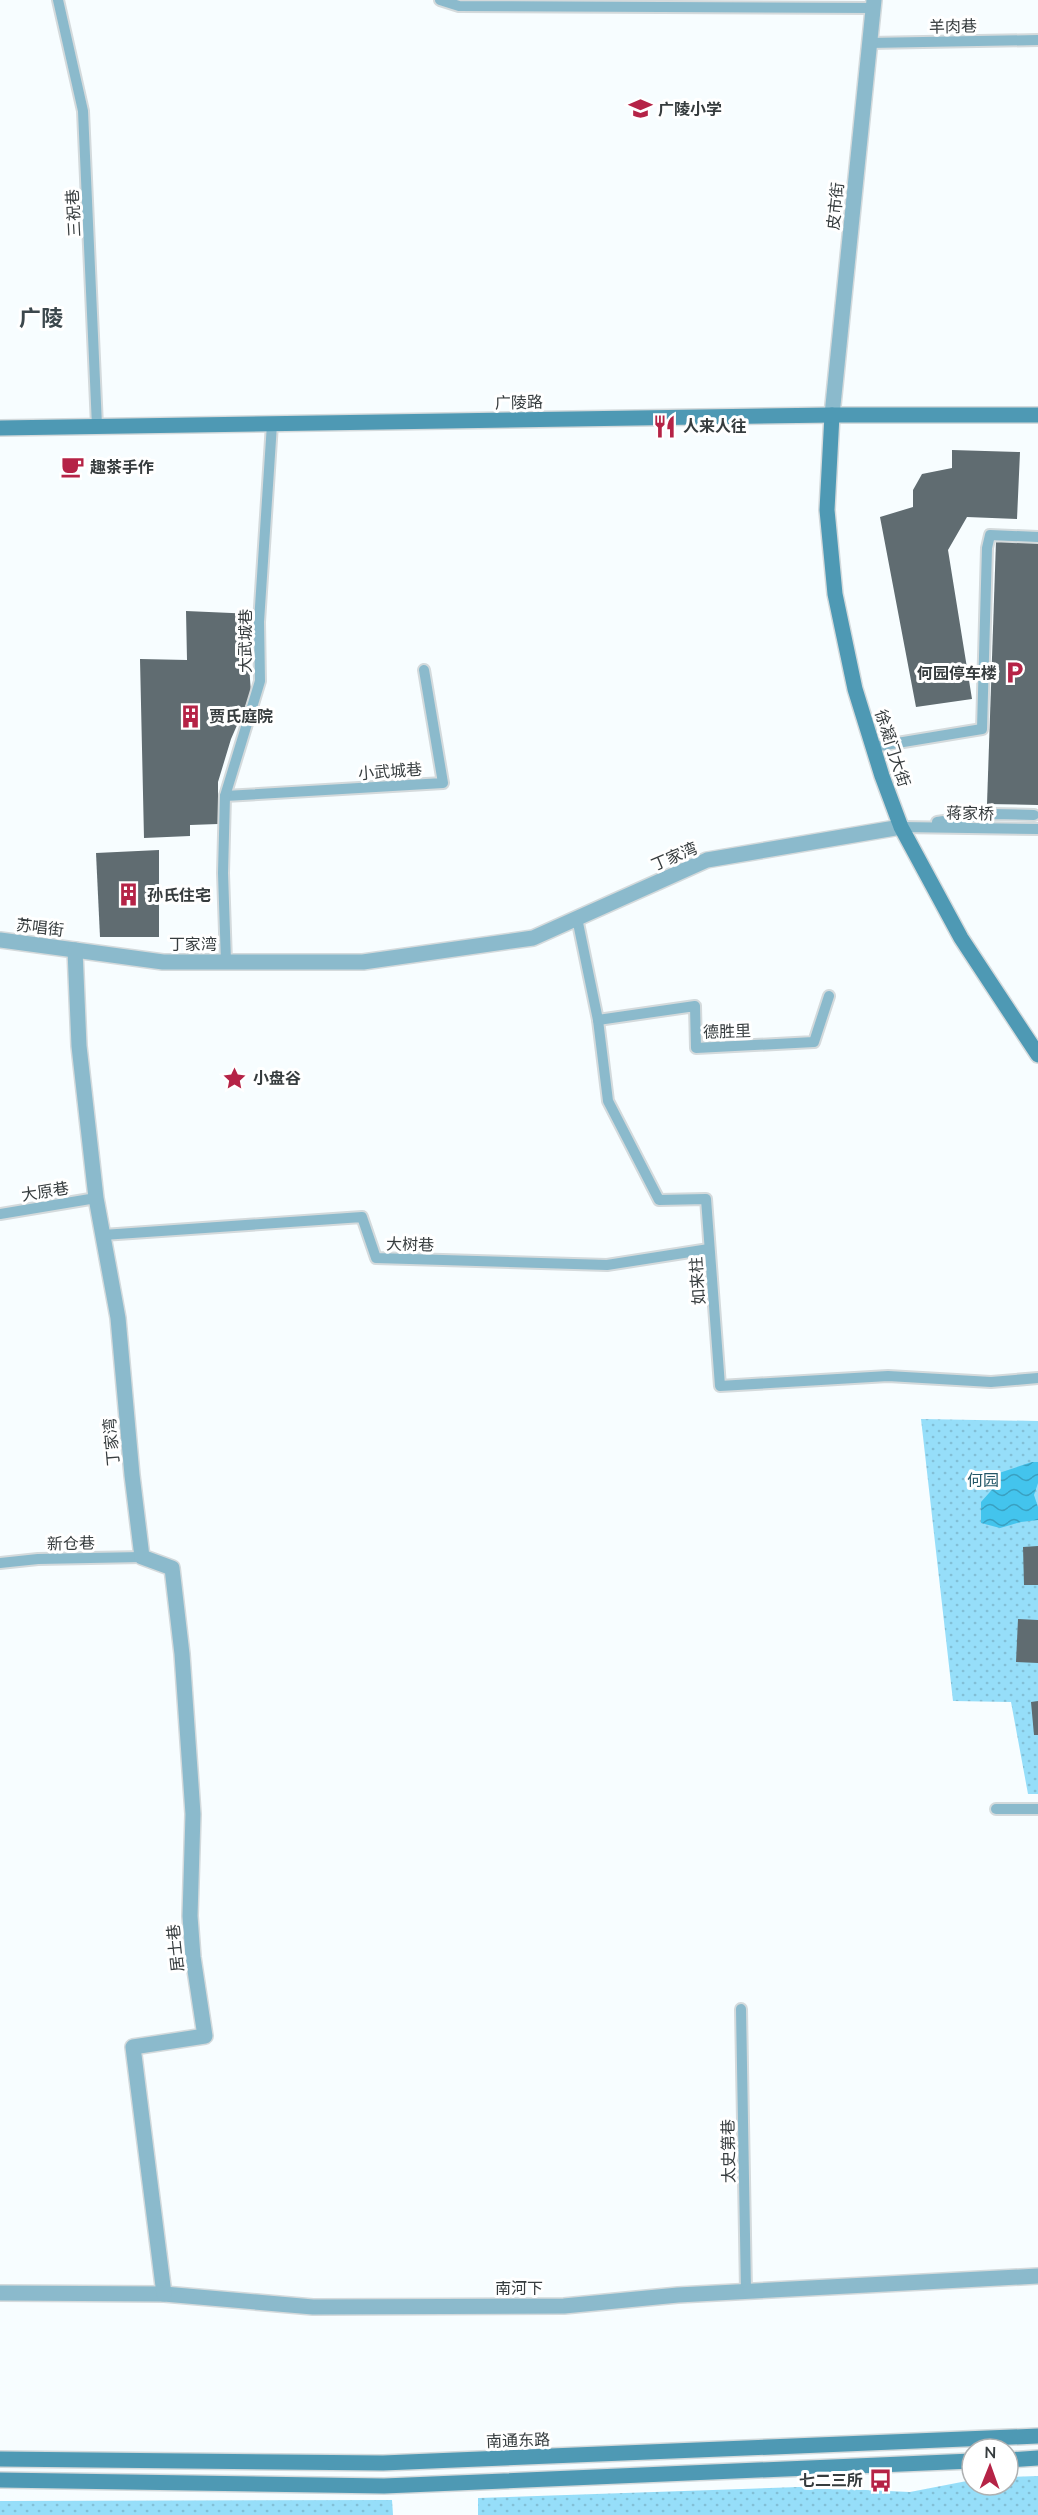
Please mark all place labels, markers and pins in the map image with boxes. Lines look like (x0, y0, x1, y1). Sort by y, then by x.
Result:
school or university icon: 广陵小学 (627, 96, 653, 122)
place label: 广陵小学 (658, 99, 722, 121)
restaurant icon: 人来人往 (652, 413, 678, 439)
place label: 人来人往 (683, 416, 747, 438)
cafe icon: 趣茶手作 (59, 454, 85, 480)
place label: 趣茶手作 (90, 457, 154, 479)
parking icon: 何园停车楼 (1002, 660, 1028, 686)
place label: 何园停车楼 (917, 663, 997, 685)
building icon: 贾氏庭院 (178, 703, 204, 729)
place label: 贾氏庭院 (209, 706, 273, 728)
building icon: 孙氏住宅 (116, 882, 142, 908)
place label: 孙氏住宅 (147, 885, 211, 907)
place icon: 小盘谷 (222, 1065, 248, 1091)
place label: 小盘谷 (253, 1068, 301, 1090)
bus stop icon: 七二三所 (868, 2467, 894, 2493)
place label: 七二三所 (799, 2470, 863, 2492)

